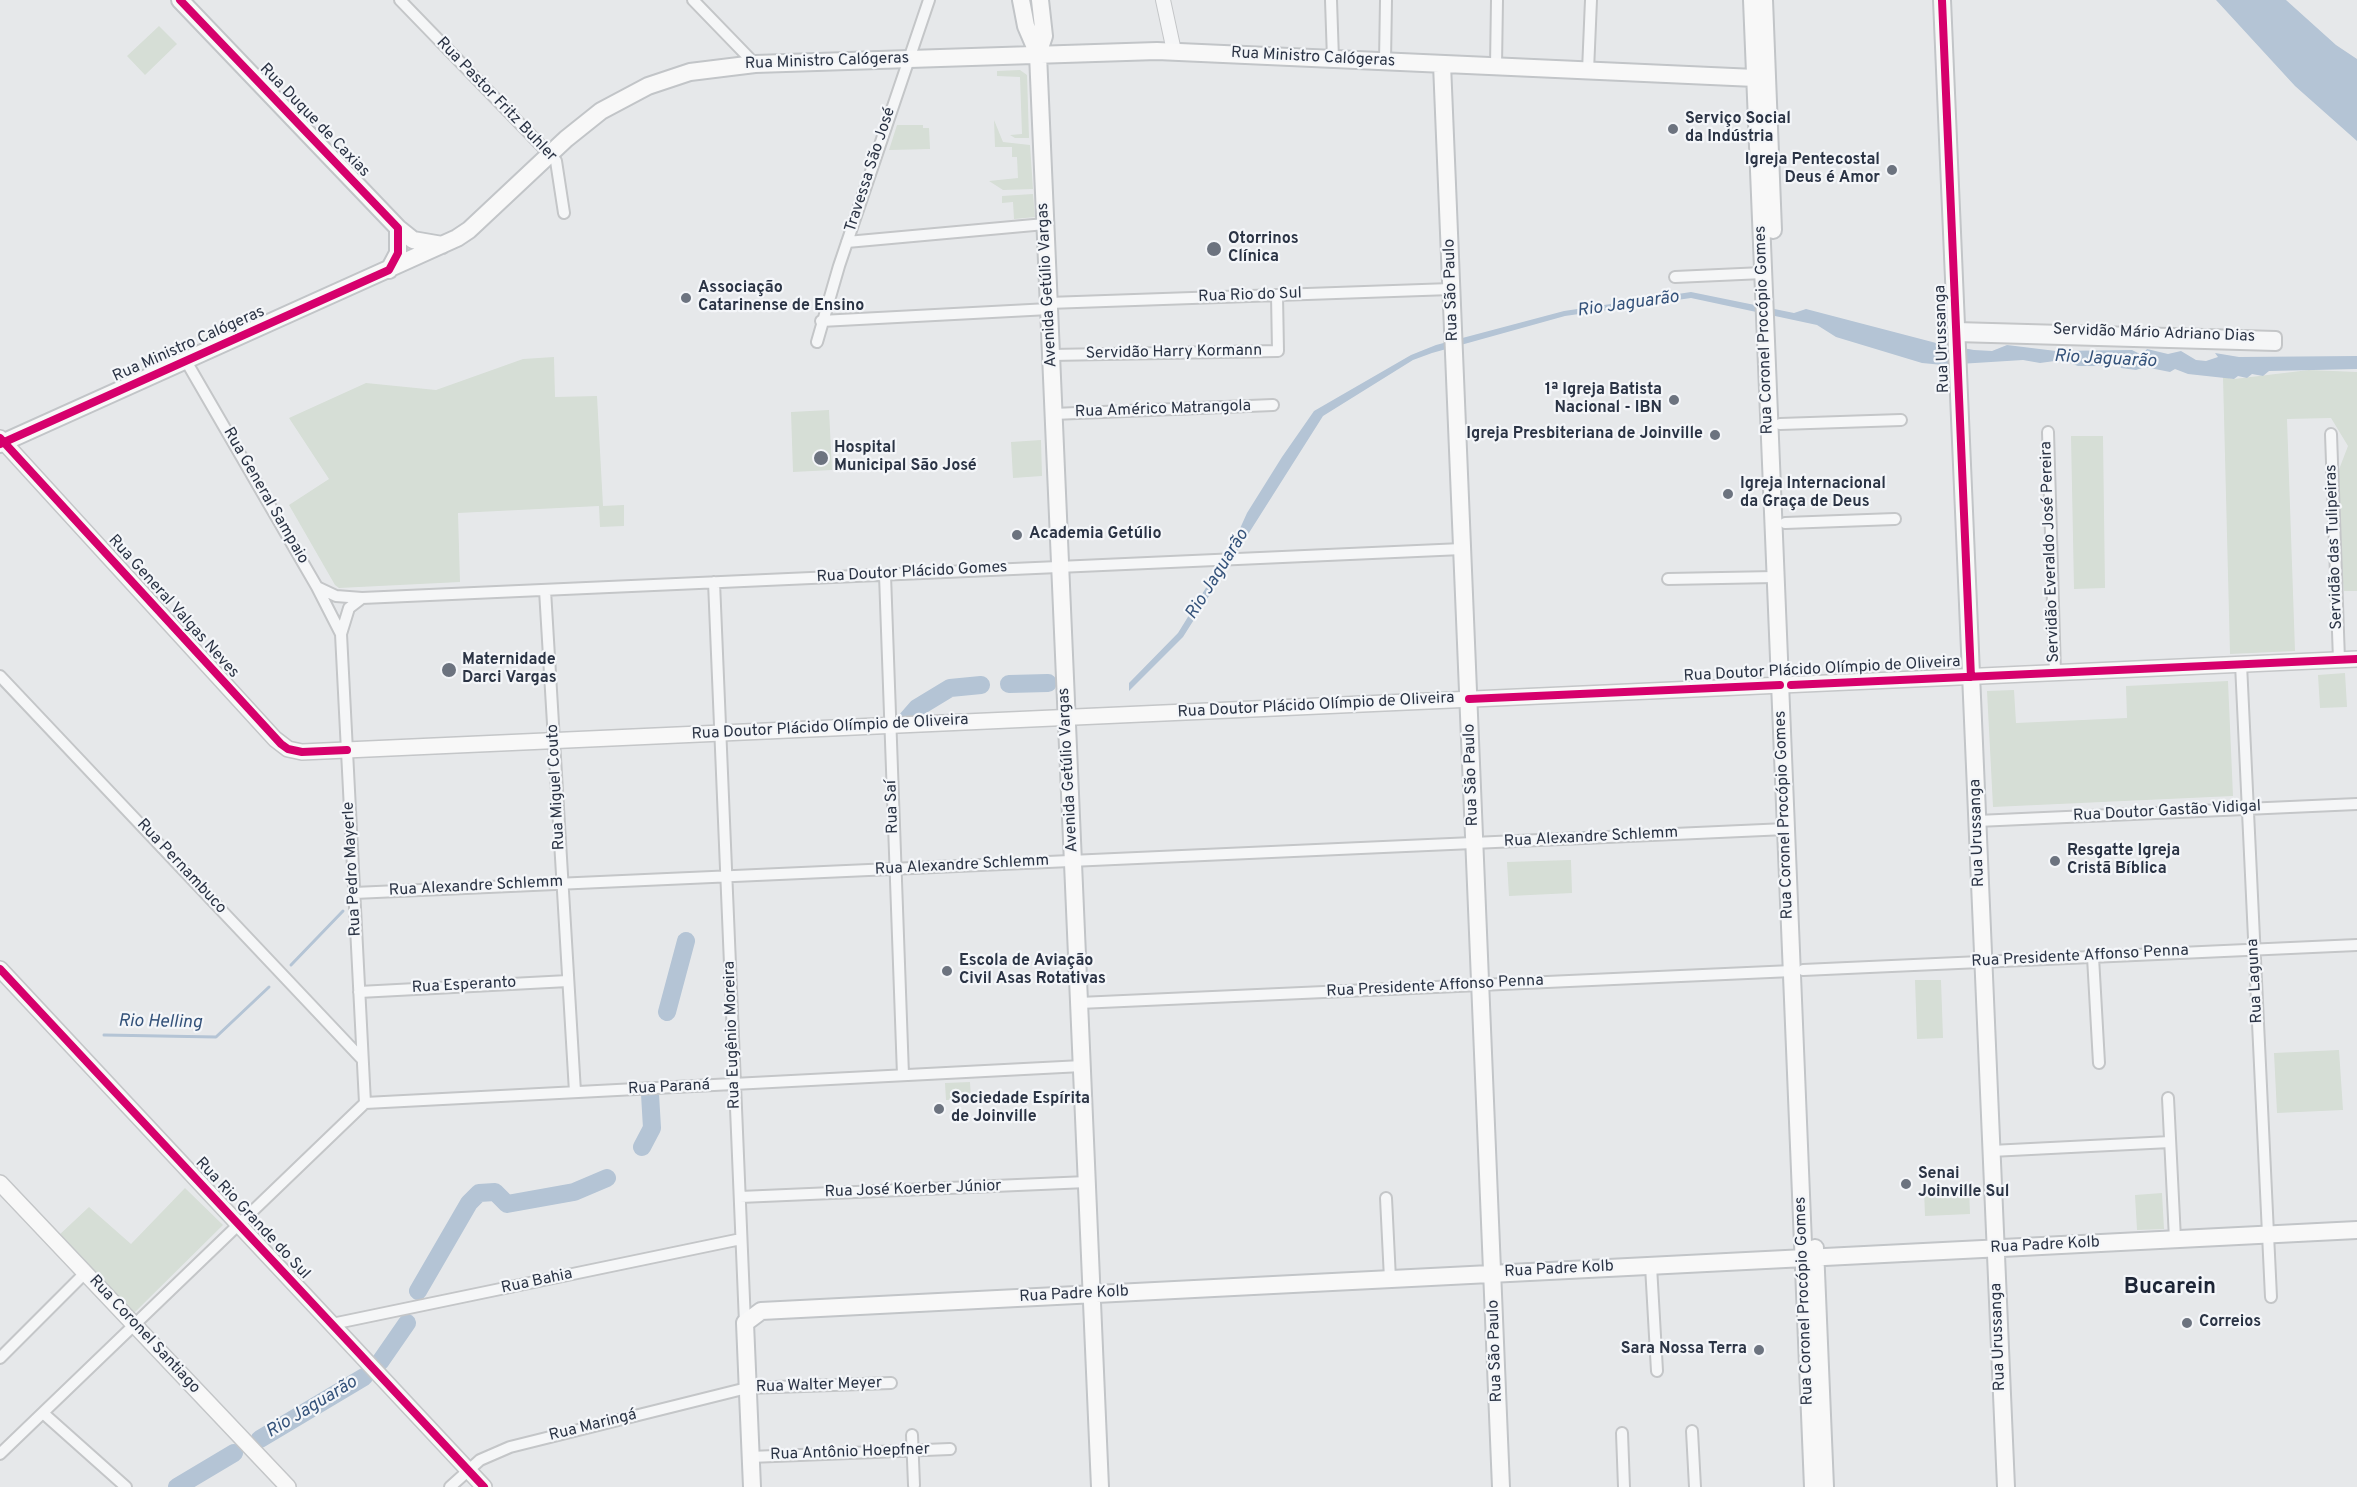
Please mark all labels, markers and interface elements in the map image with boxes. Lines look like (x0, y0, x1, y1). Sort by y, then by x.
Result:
street label: Rua Pastor Fritz Buhler (432, 34, 560, 166)
street label: Rua Ministro Calógeras (1230, 44, 1396, 72)
street label: Rua Ministro Calógeras (745, 50, 909, 74)
street label: Rua Duque de Caxias (255, 60, 373, 182)
street label: Travessa São José (842, 105, 900, 235)
place label: Serviço Social da Indústria (1685, 110, 1791, 148)
marker: Serviço Social da Indústria (1666, 122, 1680, 136)
place label: Igreja Pentecostal Deus é Amor (1745, 151, 1880, 189)
marker: Igreja Pentecostal Deus é Amor (1885, 163, 1899, 177)
street label: Avenida Getúlio Vargas (1034, 202, 1062, 368)
street label: Rua Coronel Procópio Gomes (1752, 225, 1778, 435)
place label: Otorrinos Clínica (1228, 230, 1299, 268)
street label: Rua São Paulo (1441, 238, 1463, 342)
marker: Otorrinos Clínica (1205, 240, 1223, 258)
place label: Associação Catarinense de Ensino (698, 279, 864, 317)
street label: Rua Rio do Sul (1198, 285, 1302, 307)
street label: Rua Urussanga (1932, 285, 1954, 393)
water label: Rio Jaguarão (1576, 287, 1680, 323)
marker: Associação Catarinense de Ensino (679, 291, 693, 305)
street label: Rua Ministro Calógeras (110, 303, 268, 387)
street label: Servidão Mário Adriano Dias (2053, 321, 2255, 347)
street label: Servidão Harry Kormann (1086, 342, 1262, 364)
water label: Rio Jaguarão (2053, 347, 2157, 373)
place label: 1ª Igreja Batista Nacional - IBN (1545, 381, 1662, 419)
marker: 1ª Igreja Batista Nacional - IBN (1667, 393, 1681, 407)
street label: Rua Américo Matrangola (1075, 397, 1251, 423)
street label: Rua General Sampaio (218, 424, 312, 568)
place label: Igreja Presbiteriana de Joinville (1466, 425, 1703, 445)
marker: Igreja Presbiteriana de Joinville (1708, 428, 1722, 442)
place label: Hospital Municipal São José (834, 439, 977, 477)
street label: Servidão Everaldo José Pereira (2038, 441, 2064, 663)
marker: Hospital Municipal São José (812, 449, 830, 467)
street label: Servidão das Tulipeiras (2323, 464, 2347, 630)
place label: Igreja Internacional da Graça de Deus (1740, 475, 1886, 513)
marker: Igreja Internacional da Graça de Deus (1721, 487, 1735, 501)
place label: Academia Getúlio (1029, 525, 1161, 545)
water label: Rio Jaguarão (1182, 526, 1254, 624)
marker: Academia Getúlio (1010, 528, 1024, 542)
street label: Rua General Valgas Neves (104, 531, 242, 683)
street label: Rua Doutor Plácido Gomes (816, 558, 1008, 588)
place label: Maternidade Darci Vargas (462, 651, 557, 689)
street label: Rua Doutor Plácido Olímpio de Oliveira (1683, 653, 1961, 687)
marker: Maternidade Darci Vargas (440, 661, 458, 679)
street label: Avenida Getúlio Vargas (1055, 687, 1083, 853)
street label: Rua Doutor Plácido Olímpio de Oliveira (1177, 689, 1455, 723)
street label: Rua Coronel Procópio Gomes (1772, 710, 1798, 920)
street label: Rua Doutor Plácido Olímpio de Oliveira (691, 711, 969, 745)
street label: Rua Miguel Couto (544, 723, 570, 851)
street label: Rua São Paulo (1461, 723, 1483, 827)
street label: Rua Urussanga (1967, 779, 1989, 887)
street label: Rua Saí (882, 780, 904, 834)
street label: Rua Doutor Gastão Vidigal (2073, 797, 2261, 827)
street label: Rua Pedro Mayerle (340, 801, 366, 937)
street label: Rua Pernambuco (132, 815, 230, 919)
street label: Rua Alexandre Schlemm (1503, 824, 1679, 852)
place label: Resgatte Igreja Cristã Bíblica (2067, 842, 2180, 880)
street label: Rua Alexandre Schlemm (874, 852, 1050, 880)
marker: Resgatte Igreja Cristã Bíblica (2048, 854, 2062, 868)
street label: Rua Alexandre Schlemm (388, 873, 564, 901)
street label: Rua Laguna (2244, 938, 2268, 1024)
street label: Rua Presidente Affonso Penna (1971, 942, 2189, 972)
place label: Escola de Aviação Civil Asas Rotativas (959, 952, 1106, 990)
street label: Rua Eugênio Moreira (721, 961, 745, 1109)
marker: Escola de Aviação Civil Asas Rotativas (940, 964, 954, 978)
street label: Rua Presidente Affonso Penna (1326, 972, 1544, 1002)
street label: Rua Esperanto (411, 974, 517, 998)
water label: Rio Helling (118, 1011, 202, 1035)
street label: Rua Paraná (628, 1076, 710, 1100)
place label: Sociedade Espírita de Joinville (951, 1090, 1090, 1128)
marker: Sociedade Espírita de Joinville (932, 1102, 946, 1116)
street label: Rua Rio Grande do Sul (191, 1154, 313, 1284)
place label: Senai Joinville Sul (1918, 1165, 2009, 1203)
street label: Rua José Koerber Júnior (824, 1177, 1002, 1203)
marker: Senai Joinville Sul (1899, 1177, 1913, 1191)
street label: Rua Coronel Procópio Gomes (1792, 1196, 1818, 1406)
street label: Rua Padre Kolb (1990, 1234, 2100, 1258)
street label: Rua Padre Kolb (1504, 1258, 1614, 1282)
street label: Rua Bahia (500, 1265, 574, 1299)
street label: Rua Coronel Santiago (84, 1272, 204, 1398)
district label: Bucarein (2124, 1276, 2216, 1302)
street label: Rua Padre Kolb (1019, 1283, 1129, 1307)
street label: Rua Urussanga (1988, 1283, 2010, 1391)
street label: Rua São Paulo (1485, 1299, 1507, 1403)
place label: Correios (2199, 1313, 2261, 1333)
marker: Correios (2180, 1316, 2194, 1330)
place label: Sara Nossa Terra (1621, 1340, 1747, 1360)
marker: Sara Nossa Terra (1752, 1343, 1766, 1357)
water label: Rio Jaguarão (263, 1372, 361, 1444)
street label: Rua Walter Meyer (755, 1374, 883, 1398)
street label: Rua Maringá (547, 1406, 639, 1446)
street label: Rua Antônio Hoepfner (770, 1441, 930, 1465)

